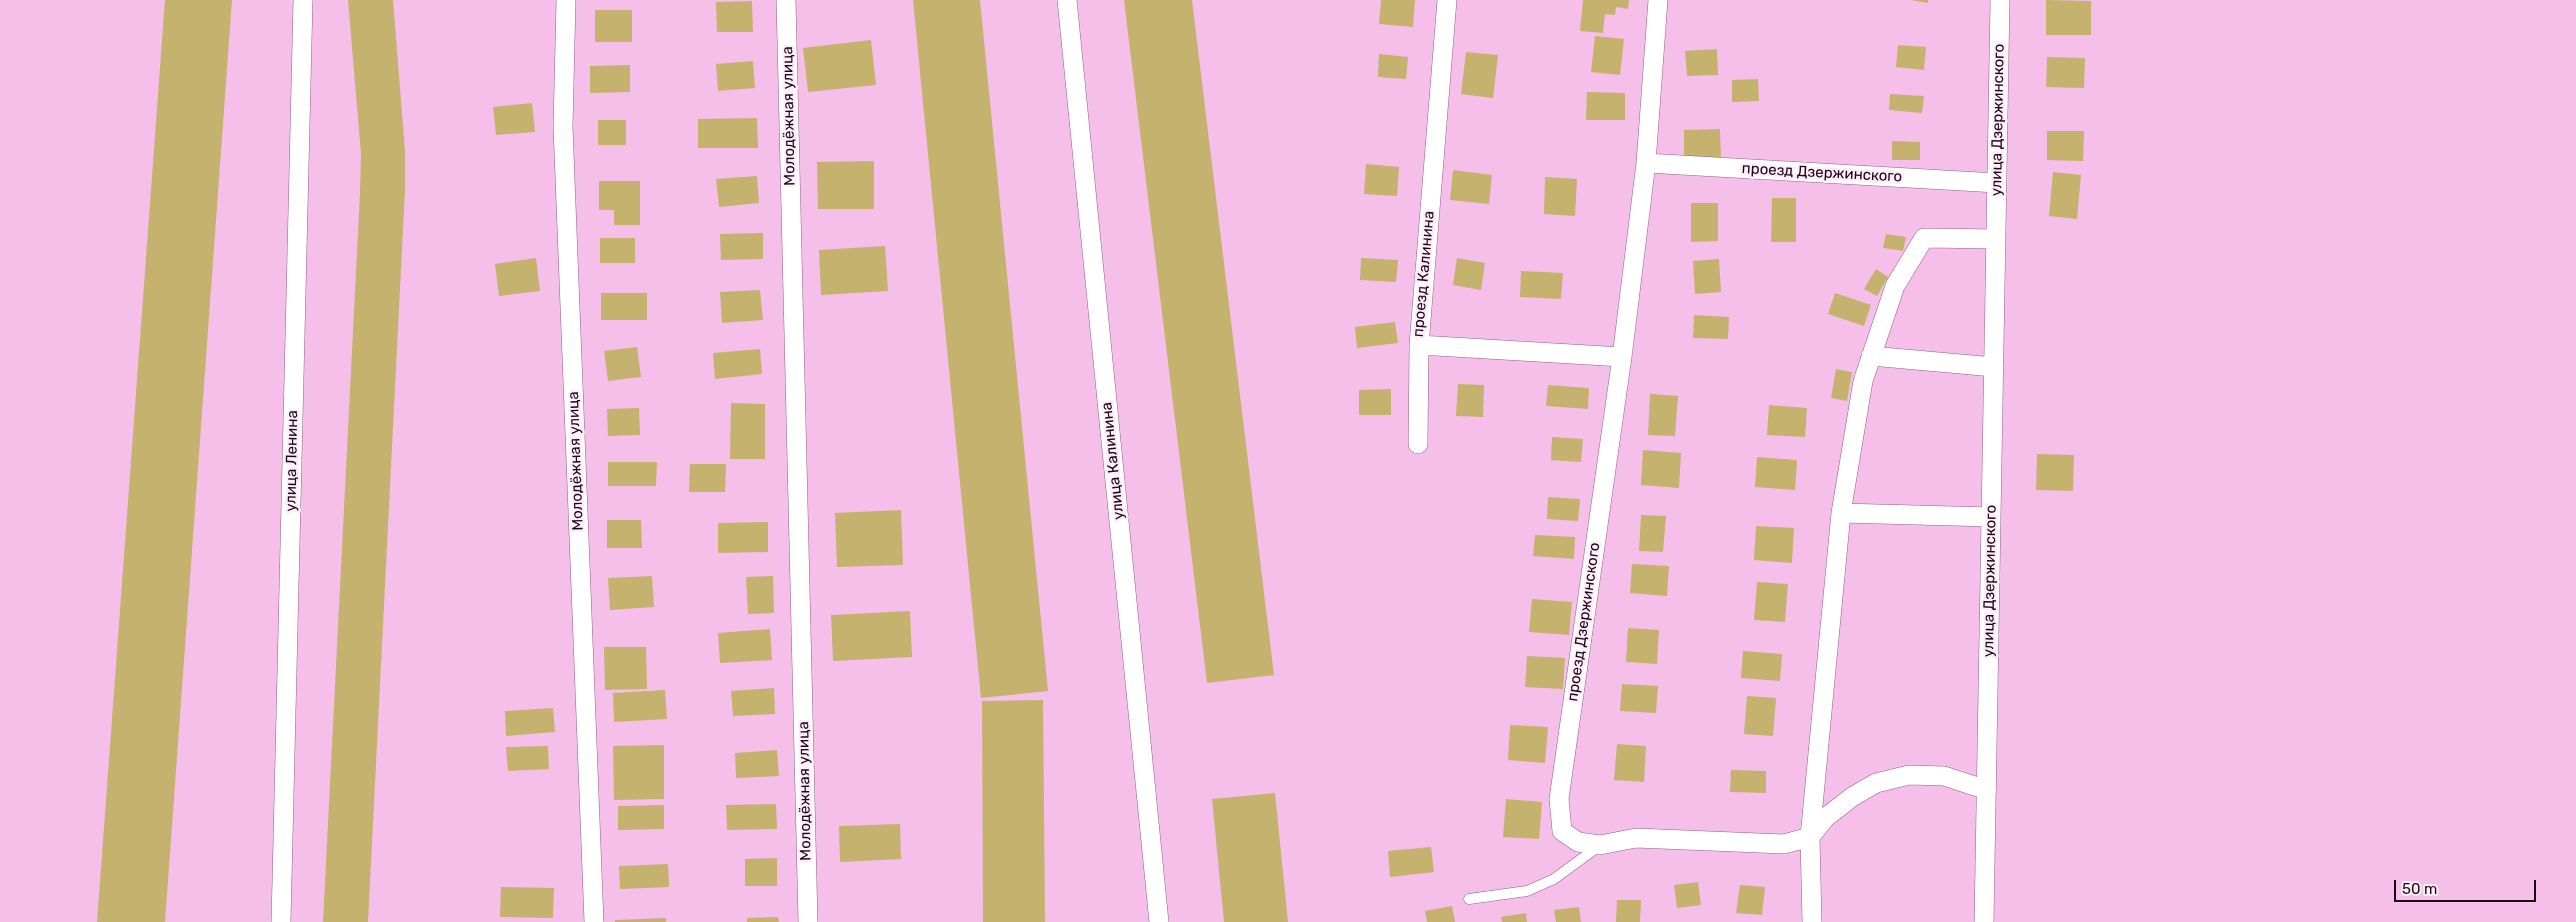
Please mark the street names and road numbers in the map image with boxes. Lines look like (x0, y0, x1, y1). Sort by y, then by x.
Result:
street label: улица Дзержинского (1988, 44, 2008, 196)
street label: Молодёжная улица (779, 46, 799, 186)
street label: проезд Дзержинского (1741, 160, 1903, 186)
street label: проезд Калинина (1410, 210, 1438, 338)
street label: Молодёжная улица (565, 391, 587, 531)
street label: улица Калинина (1098, 401, 1128, 521)
street label: улица Ленина (282, 410, 302, 512)
street label: улица Дзержинского (1980, 505, 2000, 657)
street label: проезд Дзержинского (1564, 541, 1604, 703)
street label: Молодёжная улица (795, 721, 815, 861)

